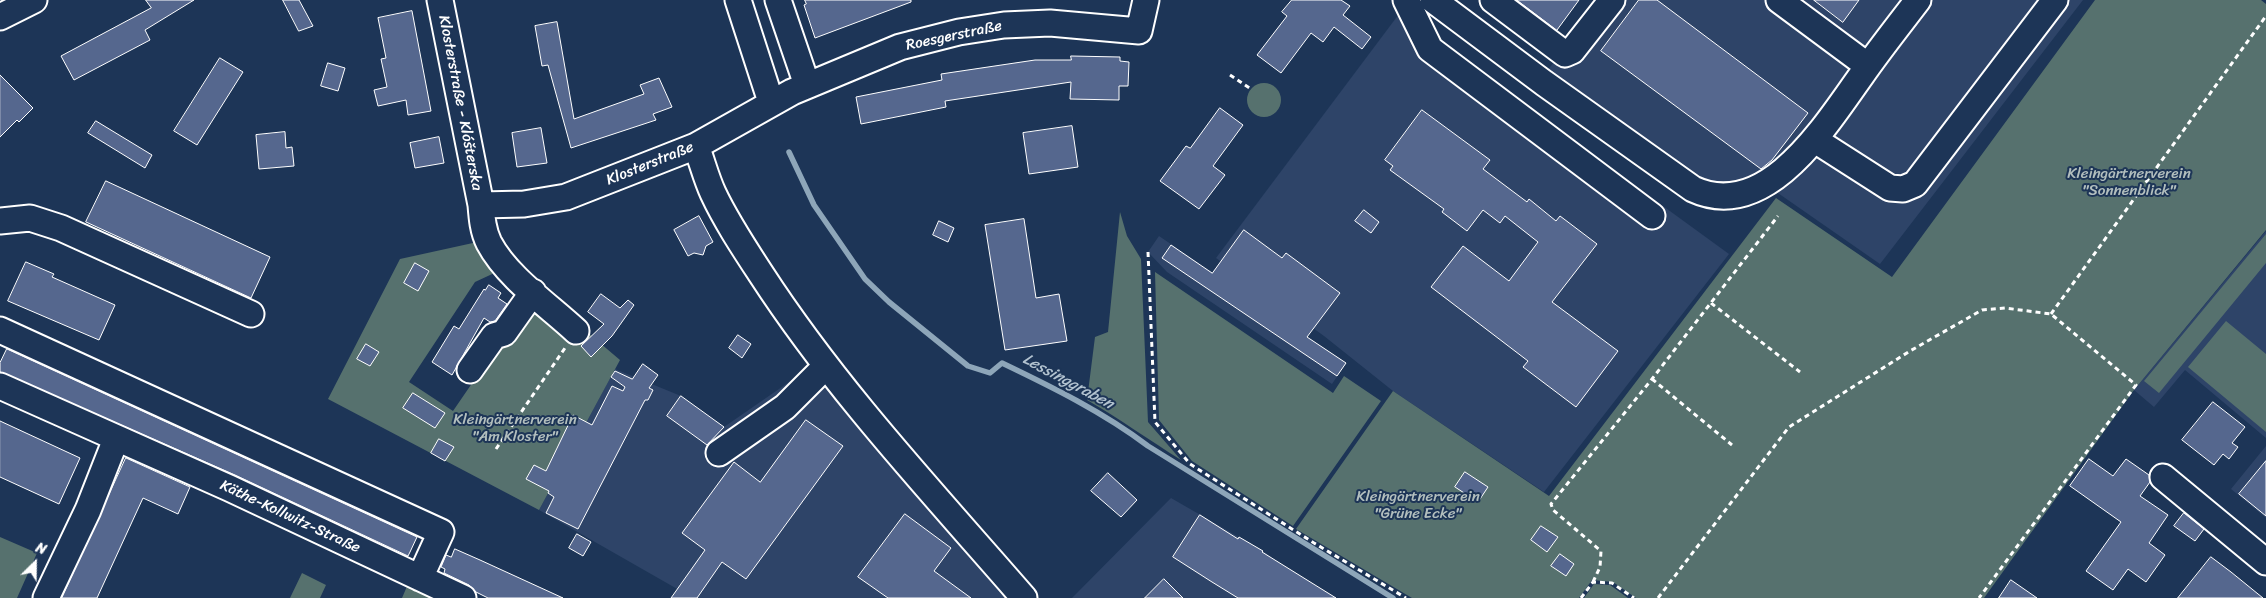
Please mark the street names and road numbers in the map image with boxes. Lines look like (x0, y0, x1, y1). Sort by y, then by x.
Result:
street label: Klosterstraße - Klóšterska (434, 14, 486, 192)
street label: Roesgerstraße (904, 17, 1004, 55)
street label: Klosterstraße (604, 138, 696, 190)
street label: Käthe-Kollwitz-Straße (217, 477, 363, 557)

